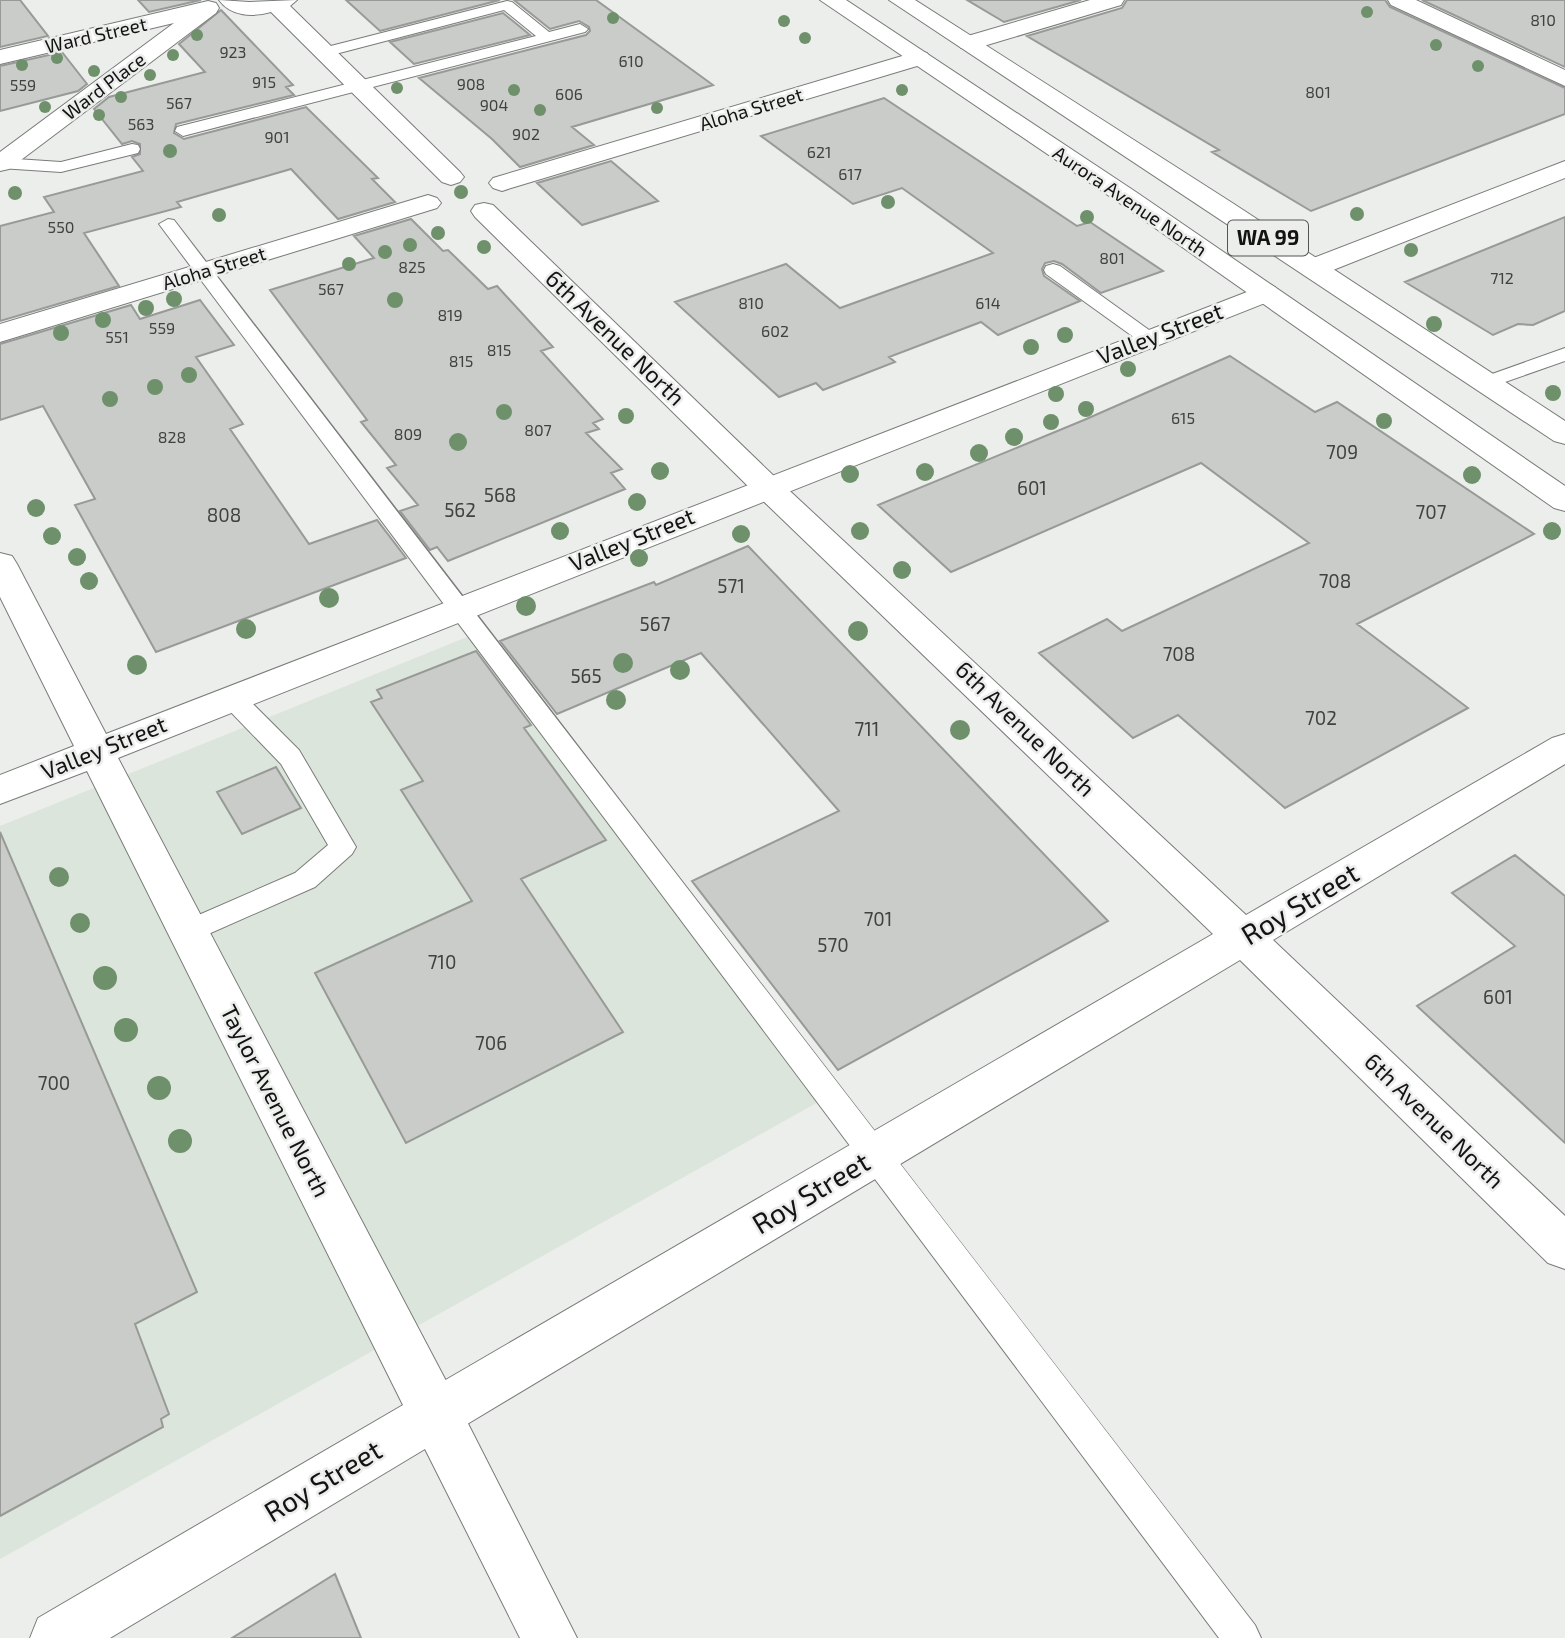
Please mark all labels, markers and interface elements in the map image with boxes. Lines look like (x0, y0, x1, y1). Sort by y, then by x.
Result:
house number: 810 (1530, 10, 1556, 29)
street label: Ward Street (43, 12, 149, 57)
house number: 923 (219, 42, 247, 61)
street label: Ward Place (58, 47, 150, 124)
house number: 610 (618, 51, 644, 70)
house number: 915 (252, 72, 276, 91)
house number: 908 (457, 74, 485, 93)
house number: 559 (10, 75, 36, 94)
street label: Aloha Street (696, 82, 805, 135)
house number: 801 (1305, 82, 1331, 101)
house number: 606 (555, 84, 583, 103)
house number: 567 (166, 93, 192, 112)
house number: 904 (480, 95, 508, 114)
house number: 563 (128, 114, 154, 133)
house number: 902 (512, 124, 540, 143)
house number: 901 (264, 127, 290, 146)
street label: Aurora Avenue North (1049, 141, 1212, 261)
house number: 621 (807, 142, 831, 161)
house number: 617 (838, 164, 862, 183)
house number: 550 (48, 217, 74, 236)
road number: WA 99 (1228, 220, 1308, 256)
street label: Aloha Street (159, 241, 268, 294)
house number: 801 (1099, 248, 1125, 267)
house number: 825 (398, 257, 426, 276)
street label: 6th Avenue North (540, 264, 691, 411)
house number: 712 (1490, 268, 1514, 287)
house number: 567 (318, 279, 344, 298)
house number: 810 (738, 293, 764, 312)
house number: 614 (975, 293, 1001, 312)
street label: Valley Street (1093, 296, 1227, 370)
house number: 819 (437, 305, 463, 324)
house number: 559 (149, 318, 175, 337)
house number: 602 (761, 321, 789, 340)
house number: 551 (105, 327, 129, 346)
house number: 815 (487, 340, 511, 359)
house number: 815 (449, 351, 473, 370)
house number: 615 (1171, 408, 1195, 427)
house number: 807 (524, 420, 552, 439)
house number: 809 (394, 424, 422, 443)
house number: 828 (158, 427, 186, 446)
house number: 709 (1326, 440, 1358, 463)
house number: 601 (1017, 476, 1047, 499)
house number: 568 (484, 483, 516, 506)
house number: 562 (444, 498, 476, 521)
house number: 707 (1416, 500, 1447, 523)
street label: Valley Street (565, 501, 699, 577)
house number: 808 (207, 503, 241, 526)
house number: 708 (1319, 569, 1351, 592)
house number: 571 (717, 574, 745, 597)
house number: 567 (640, 612, 671, 635)
house number: 708 (1163, 642, 1195, 665)
street label: 6th Avenue North (950, 655, 1101, 802)
house number: 565 (570, 664, 602, 687)
house number: 702 (1305, 706, 1337, 729)
street label: Valley Street (37, 709, 171, 785)
house number: 711 (855, 717, 879, 740)
street label: Roy Street (1235, 855, 1364, 951)
house number: 701 (864, 907, 892, 930)
house number: 570 (817, 933, 849, 956)
house number: 710 (428, 950, 456, 973)
house number: 601 (1483, 985, 1513, 1008)
street label: Taylor Avenue North (215, 1000, 336, 1201)
house number: 706 (475, 1031, 507, 1054)
street label: 6th Avenue North (1359, 1047, 1510, 1194)
house number: 700 (38, 1071, 70, 1094)
street label: Roy Street (746, 1144, 875, 1240)
street label: Roy Street (258, 1432, 387, 1528)

